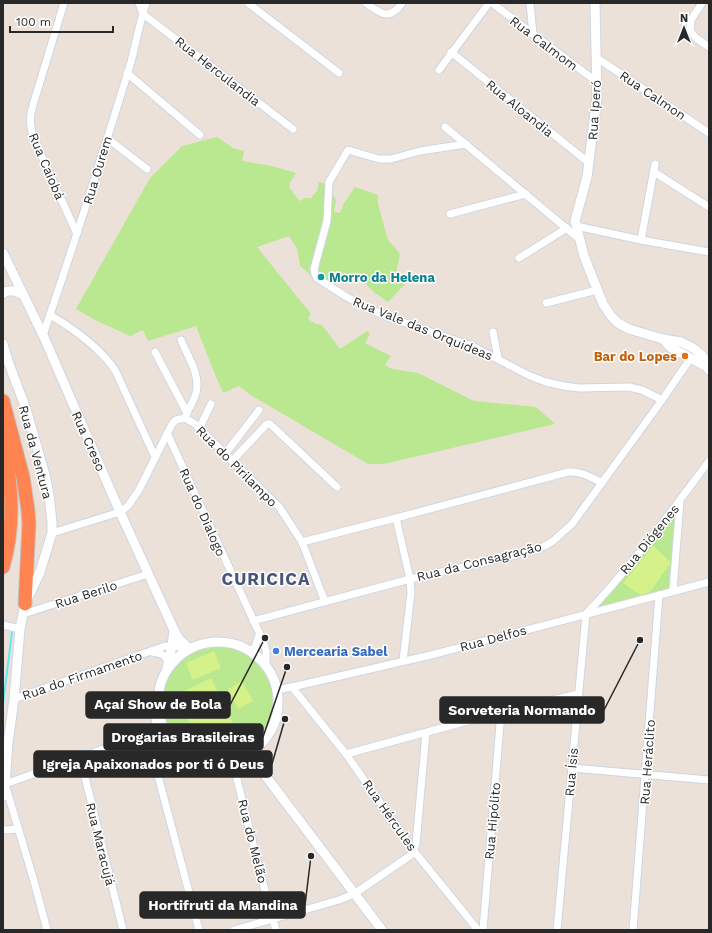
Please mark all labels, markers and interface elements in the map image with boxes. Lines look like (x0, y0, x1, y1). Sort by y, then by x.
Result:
scale bar (10, 8, 113, 34)
north arrow (664, 8, 704, 48)
text: N (680, 12, 688, 25)
street label: Rua Calmom (507, 13, 581, 74)
text: 100 m (16, 15, 51, 29)
street label: Rua Herculandia (172, 34, 264, 110)
street label: Rua Calmon (617, 68, 689, 123)
street label: Rua Aloandia (483, 77, 557, 140)
street label: Rua Iperó (585, 79, 604, 141)
street label: Rua Caiobá (26, 131, 68, 202)
street label: Rua Ourem (80, 134, 115, 206)
place label: Morro da Helena (329, 270, 435, 285)
marker: Morro da Helena (316, 272, 326, 282)
street label: Rua Vale das Orquideas (351, 294, 495, 363)
place label: Bar do Lopes (594, 349, 677, 364)
marker: Bar do Lopes (680, 351, 690, 361)
street label: Rua da Ventura (16, 404, 55, 501)
street label: Rua Creso (69, 409, 109, 474)
street label: Rua do Pirilampo (193, 423, 280, 510)
street label: Rua do Dialogo (176, 466, 229, 559)
street label: Rua Diógenes (617, 501, 682, 577)
street label: Rua da Consagração (415, 539, 543, 584)
district label: CURICICA (222, 569, 310, 589)
street label: Rua Berilo (53, 577, 119, 612)
street label: Rua Delfos (458, 622, 528, 655)
place label: Mercearia Sabel (284, 644, 388, 659)
marker: Mercearia Sabel (271, 646, 281, 656)
street label: Rua do Firmamento (20, 648, 144, 703)
callout: Açaí Show de Bola (86, 692, 230, 718)
text: Açaí Show de Bola (94, 696, 223, 712)
callout: Sorveteria Normando (440, 697, 604, 723)
text: Sorveteria Normando (448, 702, 596, 718)
street label: Rua Heráclito (637, 719, 658, 805)
callout: Drogarias Brasileiras (104, 724, 263, 750)
text: Drogarias Brasileiras (111, 729, 255, 745)
street label: Rua Ísis (561, 747, 581, 797)
callout: Igreja Apaixonados por ti ó Deus (34, 751, 272, 777)
text: Igreja Apaixonados por ti ó Deus (42, 756, 264, 772)
street label: Rua Hércules (359, 777, 420, 854)
street label: Rua Hipólito (482, 782, 503, 860)
street label: Rua do Melão (235, 798, 270, 885)
street label: Rua Maracujá (83, 801, 118, 888)
callout: Hortifruti da Mandina (140, 892, 305, 918)
text: Hortifruti da Mandina (148, 897, 299, 913)

